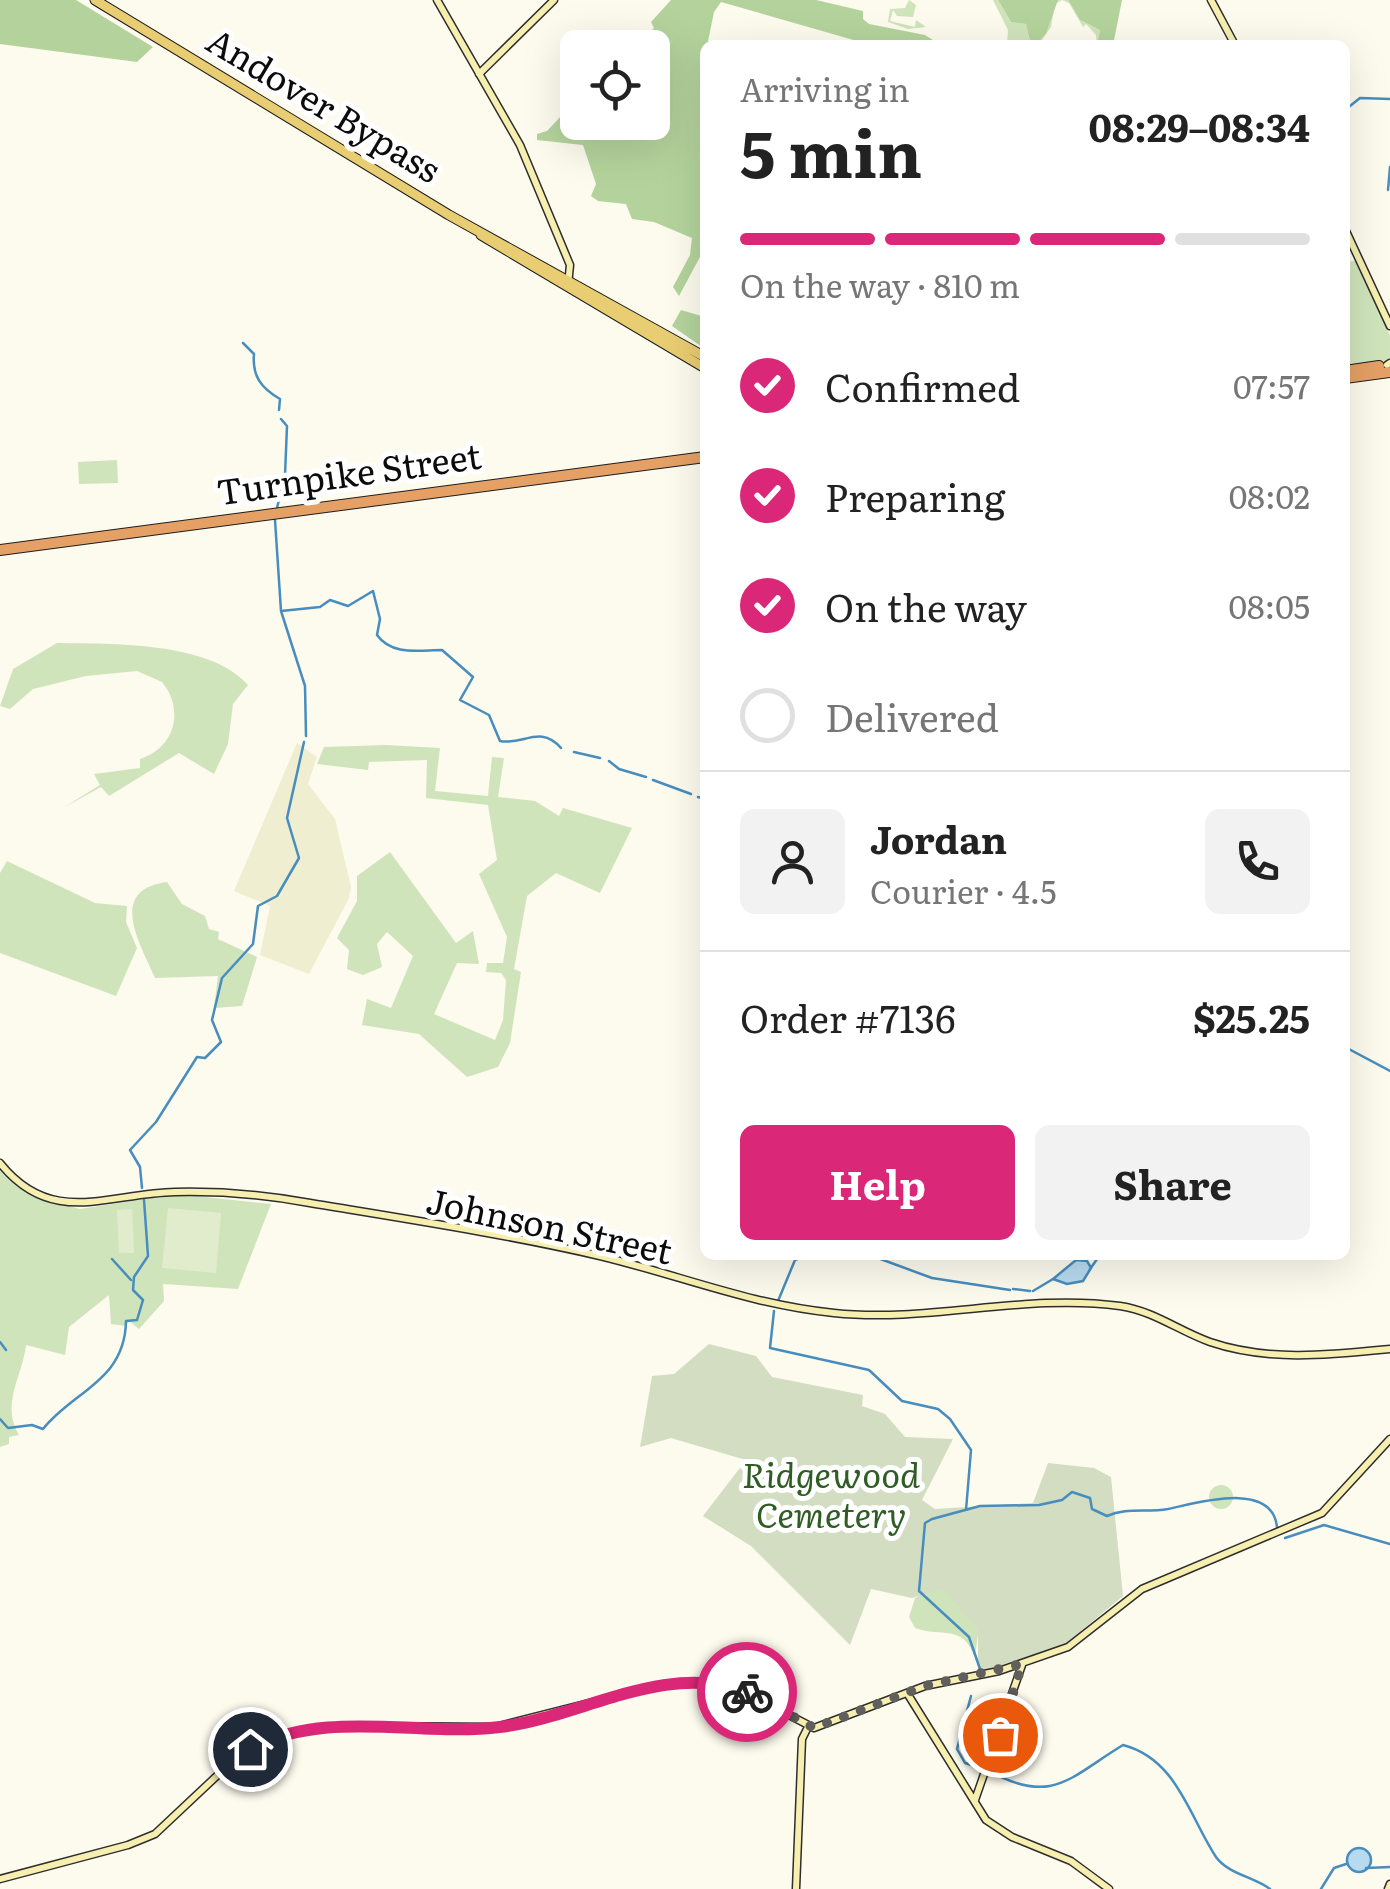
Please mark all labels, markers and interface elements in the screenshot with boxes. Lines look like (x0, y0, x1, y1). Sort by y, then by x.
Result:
street label: Andover Bypass (198, 13, 451, 194)
map controls (560, 30, 670, 140)
button: locate (560, 30, 670, 140)
text: Arriving in (740, 64, 910, 112)
text: 08:29–08:34 (1089, 97, 1310, 154)
text: 5 min (740, 101, 922, 198)
text: On the way · 810 m (740, 260, 1020, 308)
text: Confirmed (825, 357, 1020, 414)
icon: check (740, 358, 795, 413)
text: 07:57 (1233, 361, 1310, 409)
street label: Turnpike Street (213, 428, 484, 516)
text: Preparing (825, 467, 1005, 524)
icon: check (740, 468, 795, 523)
text: 08:02 (1229, 471, 1310, 519)
text: On the way (825, 577, 1027, 634)
icon: check (740, 578, 795, 633)
text: 08:05 (1228, 581, 1310, 629)
text: Delivered (825, 687, 999, 744)
button: person (740, 809, 845, 914)
text: Jordan (870, 809, 1007, 866)
button: phone (1205, 809, 1310, 914)
text: Courier · 4.5 (870, 866, 1056, 914)
text: Order #7136 (740, 988, 956, 1045)
text: $25.25 (1193, 988, 1310, 1045)
button: Help (740, 1125, 1015, 1240)
button: Share (1035, 1125, 1310, 1240)
street label: Johnson Street (422, 1173, 677, 1275)
park label: Ridgewood Cemetery (742, 1447, 920, 1539)
courier (697, 1642, 797, 1742)
icon: bike (720, 1665, 775, 1720)
pin (958, 1693, 1043, 1778)
pin (208, 1707, 293, 1792)
icon: bag (973, 1708, 1028, 1763)
icon: home (223, 1722, 278, 1777)

